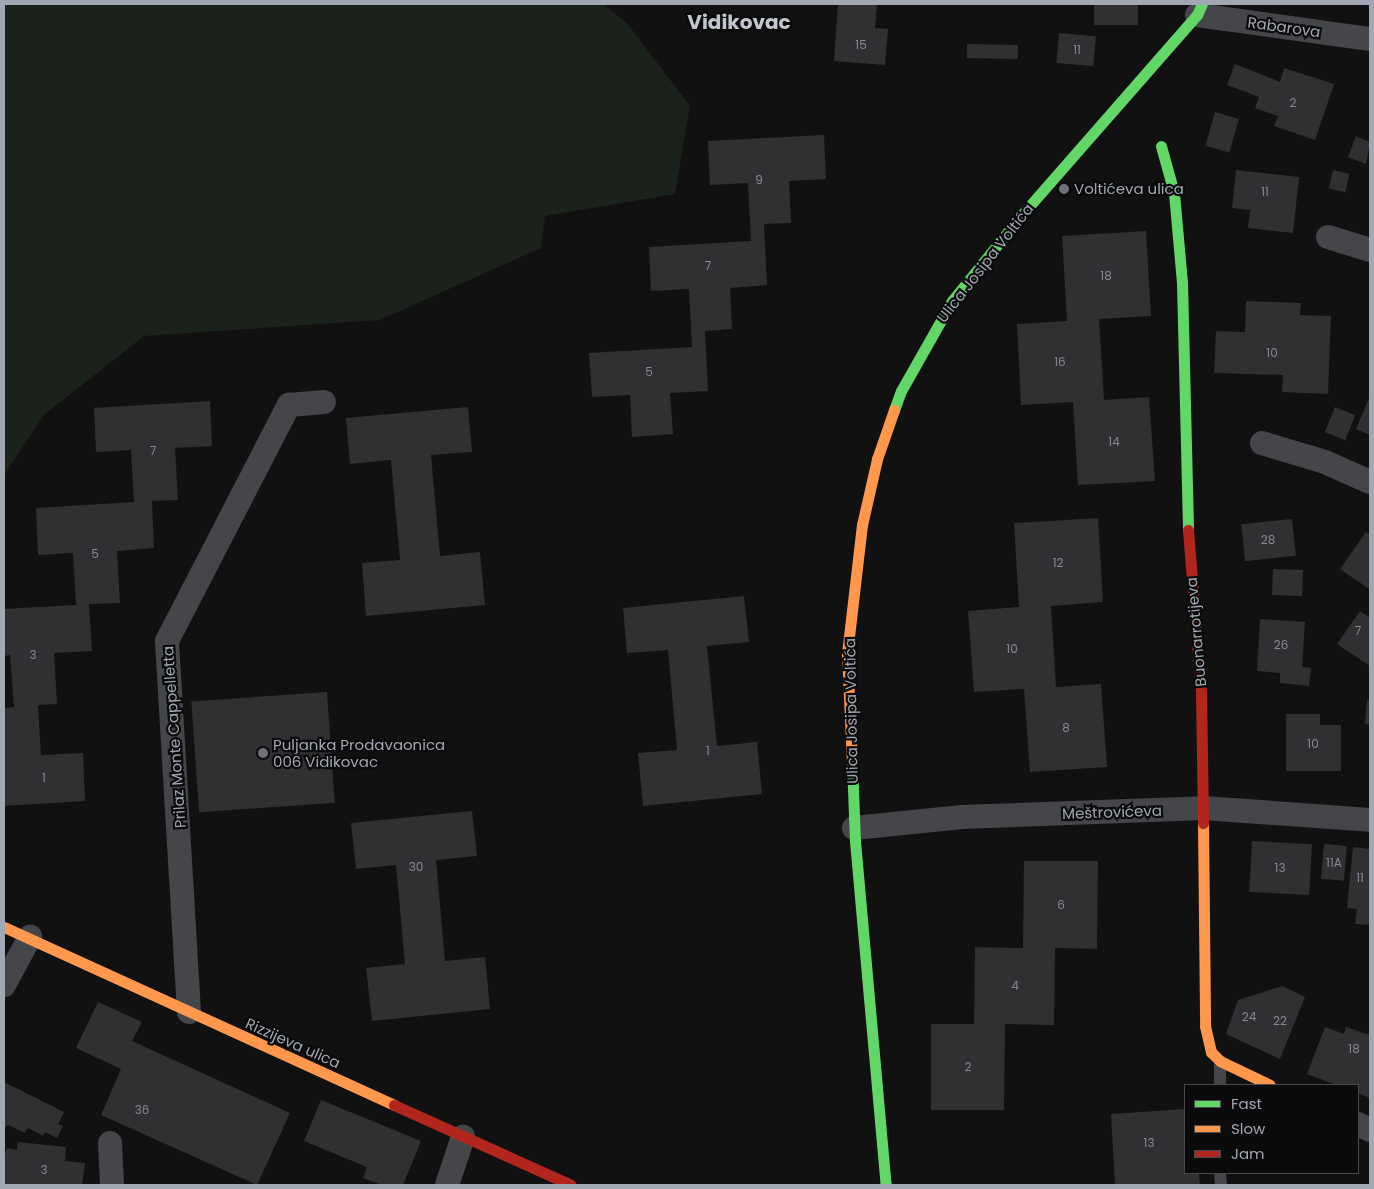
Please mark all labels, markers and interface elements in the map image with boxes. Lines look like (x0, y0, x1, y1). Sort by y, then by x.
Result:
district label: Vidikovac (687, 10, 791, 34)
street label: Rabarova (1246, 13, 1322, 41)
house number: 15 (855, 38, 867, 52)
house number: 11 (1073, 43, 1081, 57)
house number: 2 (1290, 96, 1296, 110)
house number: 9 (755, 173, 763, 187)
place label: Voltićeva ulica (1074, 180, 1184, 198)
marker: Voltićeva ulica (1058, 183, 1070, 195)
house number: 11 (1261, 185, 1269, 199)
street label: Ulica Josipa Voltića (933, 200, 1037, 326)
house number: 7 (705, 259, 711, 273)
house number: 18 (1100, 269, 1112, 283)
house number: 10 (1266, 346, 1278, 360)
house number: 16 (1054, 355, 1066, 369)
house number: 5 (645, 365, 653, 379)
house number: 14 (1108, 435, 1120, 449)
house number: 7 (150, 444, 156, 458)
house number: 28 (1261, 533, 1275, 547)
house number: 5 (91, 547, 99, 561)
house number: 12 (1053, 556, 1063, 570)
street label: Buonarrotijeva (1182, 577, 1210, 687)
house number: 7 (1355, 624, 1361, 638)
street label: Ulica Josipa Voltića (841, 638, 861, 784)
house number: 26 (1274, 638, 1288, 652)
house number: 10 (1006, 642, 1018, 656)
street label: Prilaz Monte Cappelletta (159, 645, 189, 829)
house number: 3 (29, 648, 37, 662)
house number: 8 (1062, 721, 1070, 735)
place label: Puljanka Prodavaonica 006 Vidikovac (273, 735, 445, 770)
house number: 10 (1307, 737, 1319, 751)
house number: 1 (706, 744, 710, 758)
marker: Puljanka Prodavaonica 006 Vidikovac (257, 747, 269, 759)
house number: 1 (42, 771, 46, 785)
street label: Meštrovićeva (1062, 801, 1162, 823)
house number: 11A (1326, 856, 1342, 870)
house number: 30 (409, 860, 423, 874)
house number: 13 (1275, 861, 1285, 875)
house number: 11 (1356, 871, 1364, 885)
house number: 6 (1057, 898, 1065, 912)
house number: 4 (1011, 979, 1019, 993)
house number: 24 (1242, 1010, 1256, 1024)
street label: Rizzijeva ulica (243, 1014, 343, 1072)
house number: 22 (1273, 1014, 1287, 1028)
house number: 18 (1348, 1042, 1360, 1056)
house number: 2 (965, 1060, 971, 1074)
legend (1184, 1084, 1359, 1174)
text: Fast (1231, 1093, 1262, 1114)
house number: 36 (135, 1103, 149, 1117)
text: Slow (1231, 1118, 1265, 1139)
house number: 13 (1144, 1136, 1154, 1150)
text: Jam (1231, 1143, 1265, 1164)
house number: 3 (40, 1163, 48, 1177)

